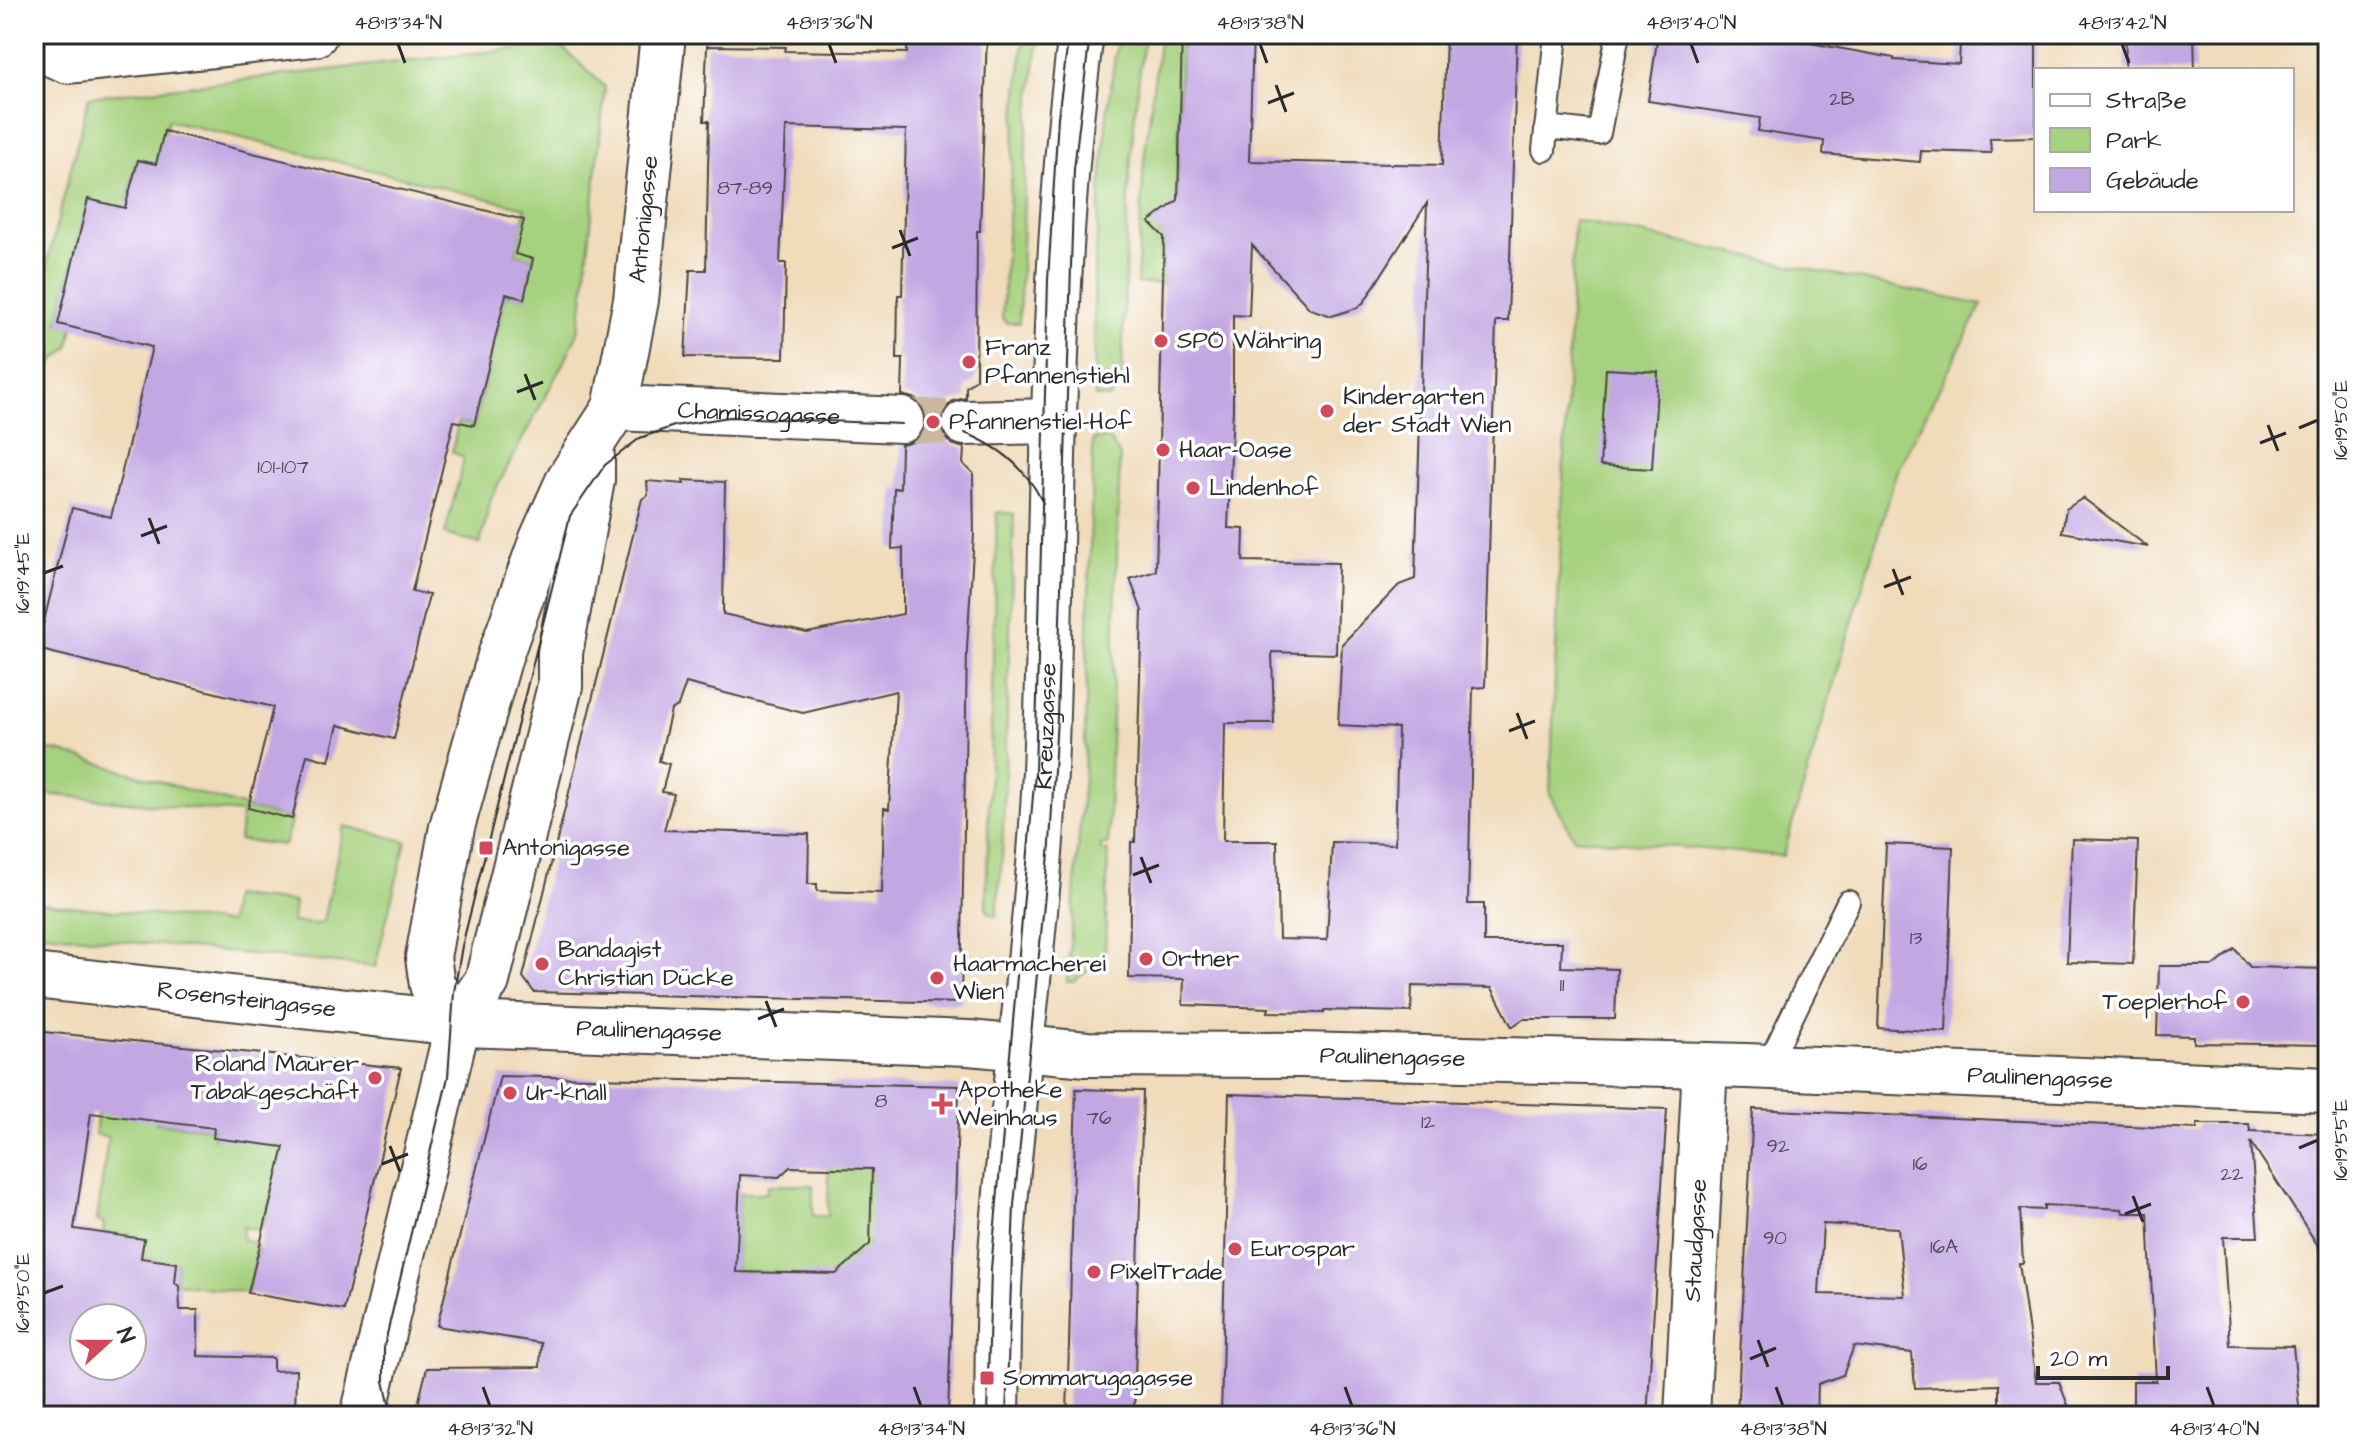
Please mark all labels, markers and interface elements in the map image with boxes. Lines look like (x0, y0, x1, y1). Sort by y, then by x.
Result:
text: 48°13'34"N (354, 9, 442, 37)
text: 48°13'36"N (786, 9, 872, 37)
text: 48°13'38"N (1216, 9, 1304, 37)
text: 48°13'40"N (1646, 9, 1736, 37)
text: 48°13'42"N (2077, 9, 2167, 37)
legend (2034, 68, 2294, 212)
text: Straße (2106, 84, 2187, 118)
house number: 2B (1829, 85, 1855, 113)
text: Park (2106, 124, 2162, 158)
street label: Antonigasse (621, 154, 668, 285)
text: Gebäude (2106, 164, 2199, 198)
house number: 87-89 (717, 174, 773, 202)
place label: SPÖ Währing (1177, 324, 1321, 359)
place label: Franz Pfannenstiehl (985, 331, 1130, 393)
marker: SPÖ Währing (1152, 332, 1170, 350)
marker: Franz Pfannenstiehl (960, 353, 978, 371)
place label: Kindergarten der Stadt Wien (1343, 380, 1511, 442)
text: 16°19'50"E (2327, 380, 2355, 460)
street label: Chamissogasse (677, 394, 841, 434)
marker: Kindergarten der Stadt Wien (1318, 402, 1336, 420)
place label: Pfannenstiel-Hof (949, 405, 1132, 439)
marker: Pfannenstiel-Hof (924, 413, 942, 431)
place label: Haar-Oase (1179, 433, 1292, 467)
marker: Haar-Oase (1154, 441, 1172, 459)
house number: 101-107 (257, 453, 309, 481)
place label: Lindenhof (1209, 471, 1319, 505)
marker: Lindenhof (1184, 479, 1202, 497)
text: 16°19'45"E (9, 532, 37, 614)
street label: Kreuzgasse (1027, 662, 1065, 790)
place label: Antonigasse (502, 831, 630, 866)
marker: Antonigasse (477, 839, 495, 857)
house number: 13 (1910, 924, 1922, 952)
place label: Bandagist Christian Dücke (558, 933, 734, 995)
place label: Ortner (1162, 942, 1239, 976)
place label: Haarmacherei Wien (953, 947, 1106, 1009)
marker: Ortner (1137, 950, 1155, 968)
marker: Bandagist Christian Dücke (533, 955, 551, 973)
marker: Haarmacherei Wien (928, 969, 946, 987)
house number: 11 (1559, 971, 1565, 999)
street label: Rosensteingasse (156, 973, 338, 1027)
place label: Toeplerhof (2103, 985, 2228, 1019)
marker: Toeplerhof (2234, 993, 2252, 1011)
street label: Paulinengasse (576, 1011, 723, 1051)
street label: Paulinengasse (1319, 1038, 1466, 1076)
place label: Roland Maurer Tabakgeschäft (191, 1047, 359, 1110)
street label: Paulinengasse (1967, 1058, 2114, 1098)
marker: Roland Maurer Tabakgeschäft (366, 1069, 384, 1087)
place label: Apotheke Weinhaus (958, 1073, 1063, 1135)
place label: Ur-knall (526, 1076, 607, 1110)
marker: Ur-knall (501, 1084, 519, 1102)
house number: 8 (875, 1087, 888, 1115)
marker: Apotheke Weinhaus (933, 1095, 951, 1113)
text: 16°19'55"E (2327, 1099, 2355, 1181)
house number: 76 (1087, 1104, 1112, 1132)
house number: 12 (1421, 1108, 1436, 1136)
house number: 92 (1767, 1132, 1790, 1160)
house number: 16 (1912, 1150, 1928, 1178)
house number: 22 (2221, 1160, 2244, 1188)
street label: Staudgasse (1676, 1178, 1716, 1303)
house number: 90 (1763, 1224, 1787, 1252)
place label: Eurospar (1251, 1232, 1355, 1266)
house number: 16A (1930, 1233, 1958, 1261)
marker: Eurospar (1226, 1240, 1244, 1258)
text: 16°19'50"E (9, 1253, 37, 1333)
place label: PixelTrade (1110, 1255, 1223, 1289)
marker: PixelTrade (1085, 1263, 1103, 1281)
north arrow (68, 1302, 148, 1382)
text: N (108, 1323, 142, 1348)
scale bar (2038, 1330, 2168, 1380)
text: 20 m (2050, 1342, 2107, 1376)
place label: Sommarugagasse (1003, 1361, 1193, 1396)
marker: Sommarugagasse (978, 1369, 996, 1387)
text: 48°13'32"N (447, 1415, 533, 1443)
text: 48°13'34"N (877, 1415, 965, 1443)
text: 48°13'36"N (1309, 1415, 1395, 1443)
text: 48°13'38"N (1739, 1415, 1827, 1443)
text: 48°13'40"N (2169, 1415, 2259, 1443)

